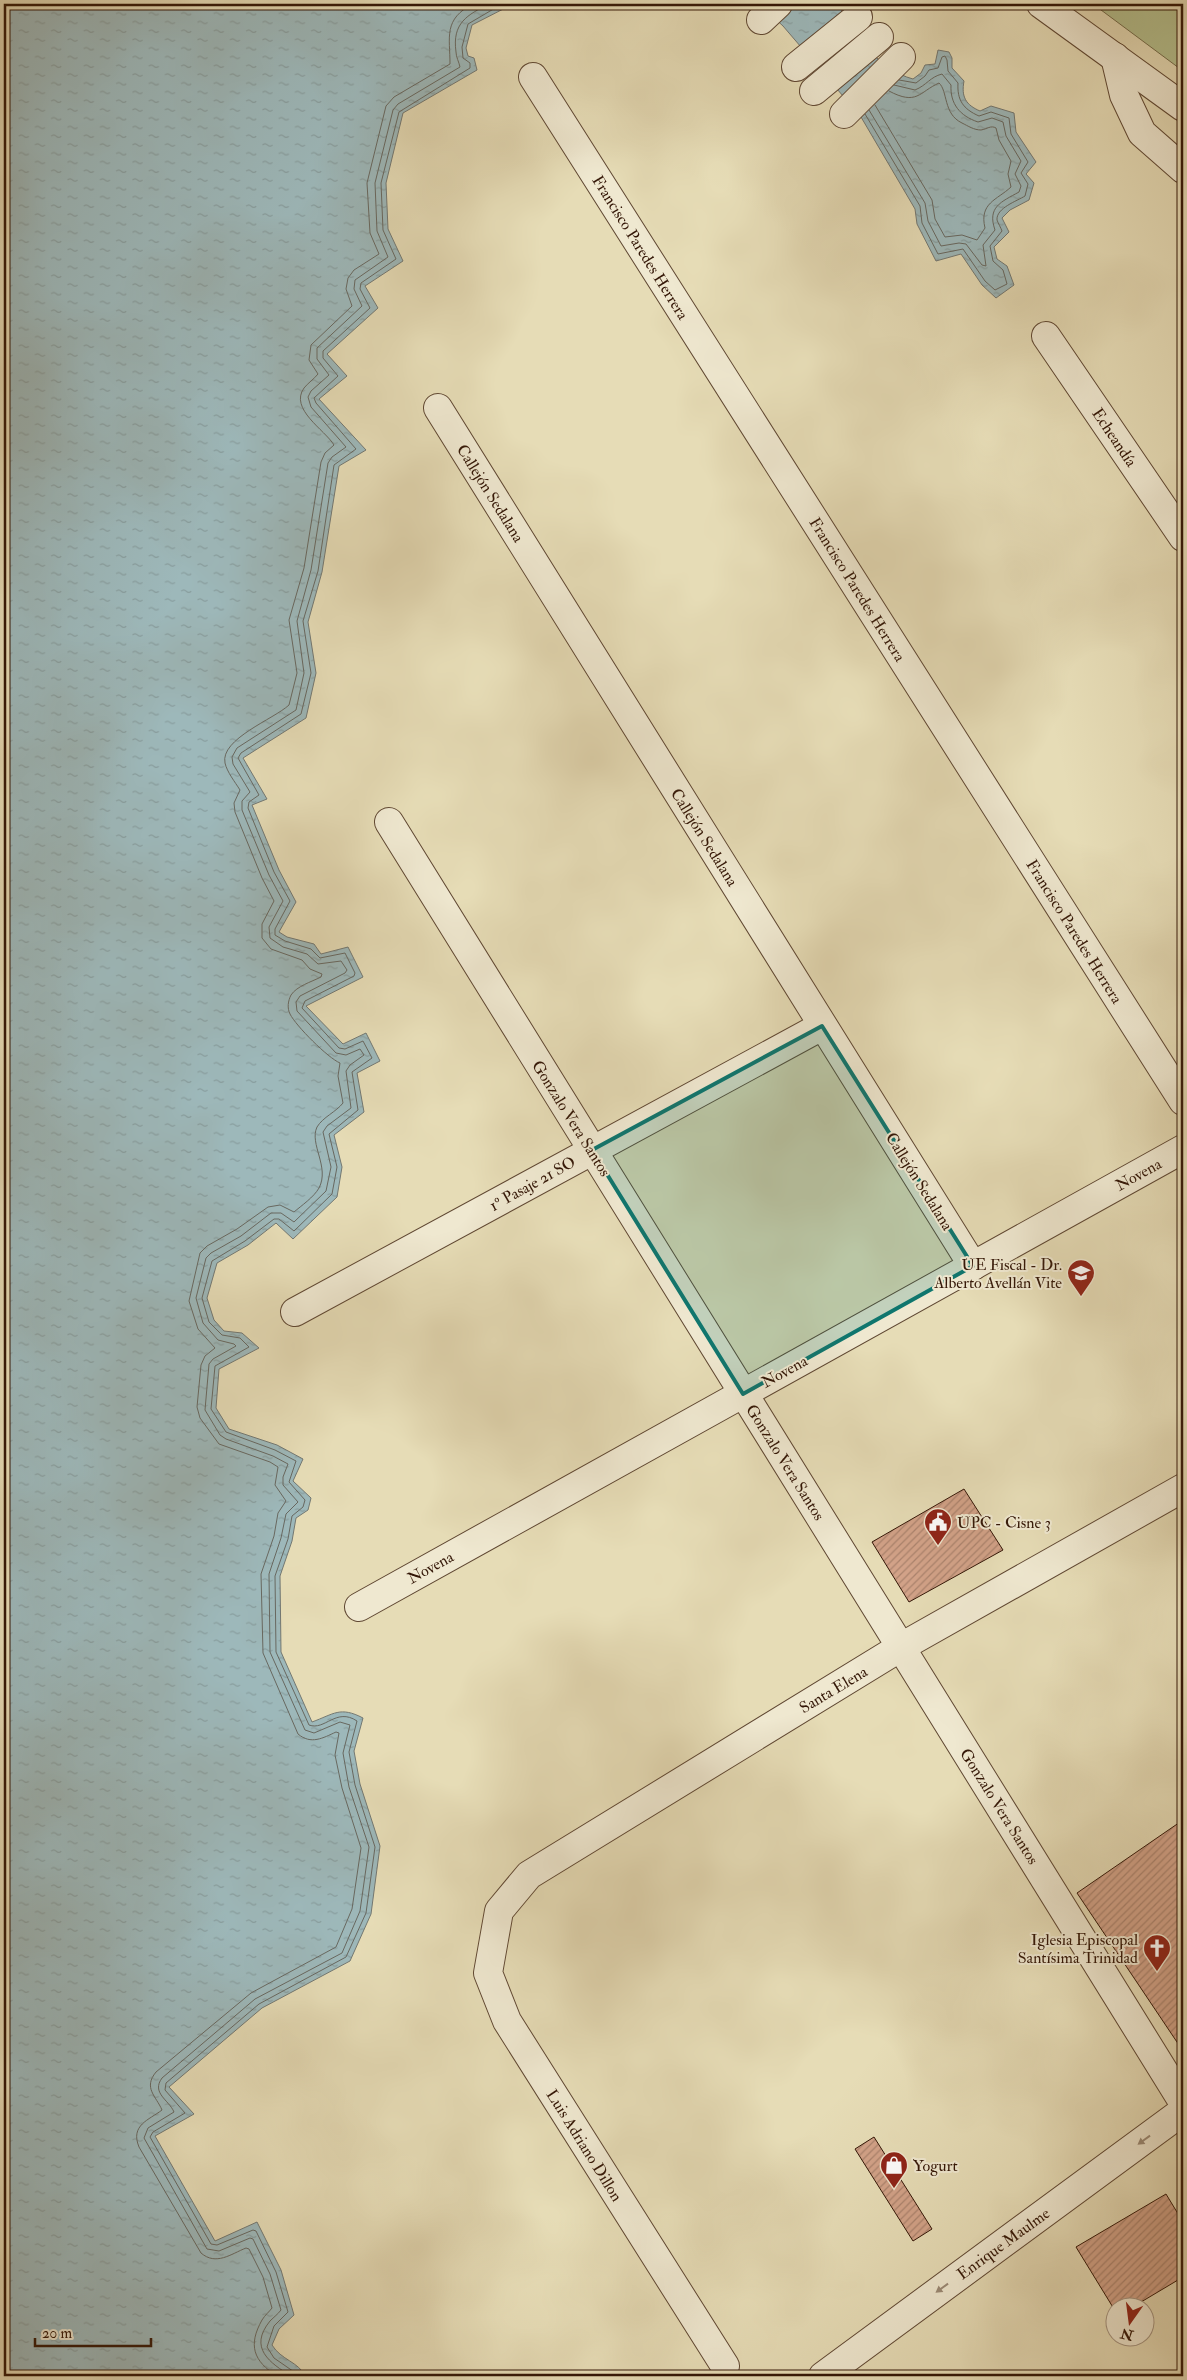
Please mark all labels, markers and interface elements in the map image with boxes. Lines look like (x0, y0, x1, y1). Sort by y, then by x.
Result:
street label: Francisco Paredes Herrera (588, 172, 693, 324)
street label: Echeandía (1087, 404, 1141, 471)
street label: Callejón Sedalana (452, 441, 528, 547)
street label: Francisco Paredes Herrera (805, 514, 910, 666)
street label: Callejón Sedalana (666, 785, 742, 891)
street label: Francisco Paredes Herrera (1022, 856, 1127, 1008)
street label: Gonzalo Vera Santos (527, 1057, 615, 1180)
street label: Callejón Sedalana (881, 1129, 957, 1235)
street label: 1º Pasaje 21 SO (486, 1152, 579, 1216)
street label: Novena (1112, 1154, 1165, 1196)
place label: UE Fiscal - Dr. Alberto Avellán Vite (933, 1255, 1062, 1293)
school or university icon: UE Fiscal - Dr. Alberto Avellán Vite (1066, 1258, 1096, 1297)
street label: Novena (758, 1351, 811, 1393)
street label: Gonzalo Vera Santos (741, 1401, 829, 1524)
public building icon: UPC - Cisne 3 (923, 1507, 953, 1546)
place label: UPC - Cisne 3 (957, 1513, 1051, 1533)
street label: Novena (404, 1547, 457, 1589)
street label: Santa Elena (796, 1662, 872, 1718)
street label: Gonzalo Vera Santos (955, 1745, 1043, 1868)
place label: Iglesia Episcopal Santísima Trinidad (1018, 1930, 1138, 1968)
church icon: Iglesia Episcopal Santísima Trinidad (1142, 1933, 1172, 1972)
street label: Luis Adriano Dillon (542, 2086, 627, 2205)
one-way arrow (1137, 2135, 1151, 2145)
shop icon: Yogurt (879, 2150, 909, 2189)
place label: Yogurt (913, 2156, 958, 2176)
street label: Enrique Maulme (953, 2203, 1054, 2284)
one-way arrow (936, 2282, 949, 2293)
north arrow (1104, 2298, 1154, 2348)
scale bar (35, 2315, 151, 2347)
text: 20 m (42, 2324, 72, 2343)
text: N (1118, 2324, 1136, 2344)

